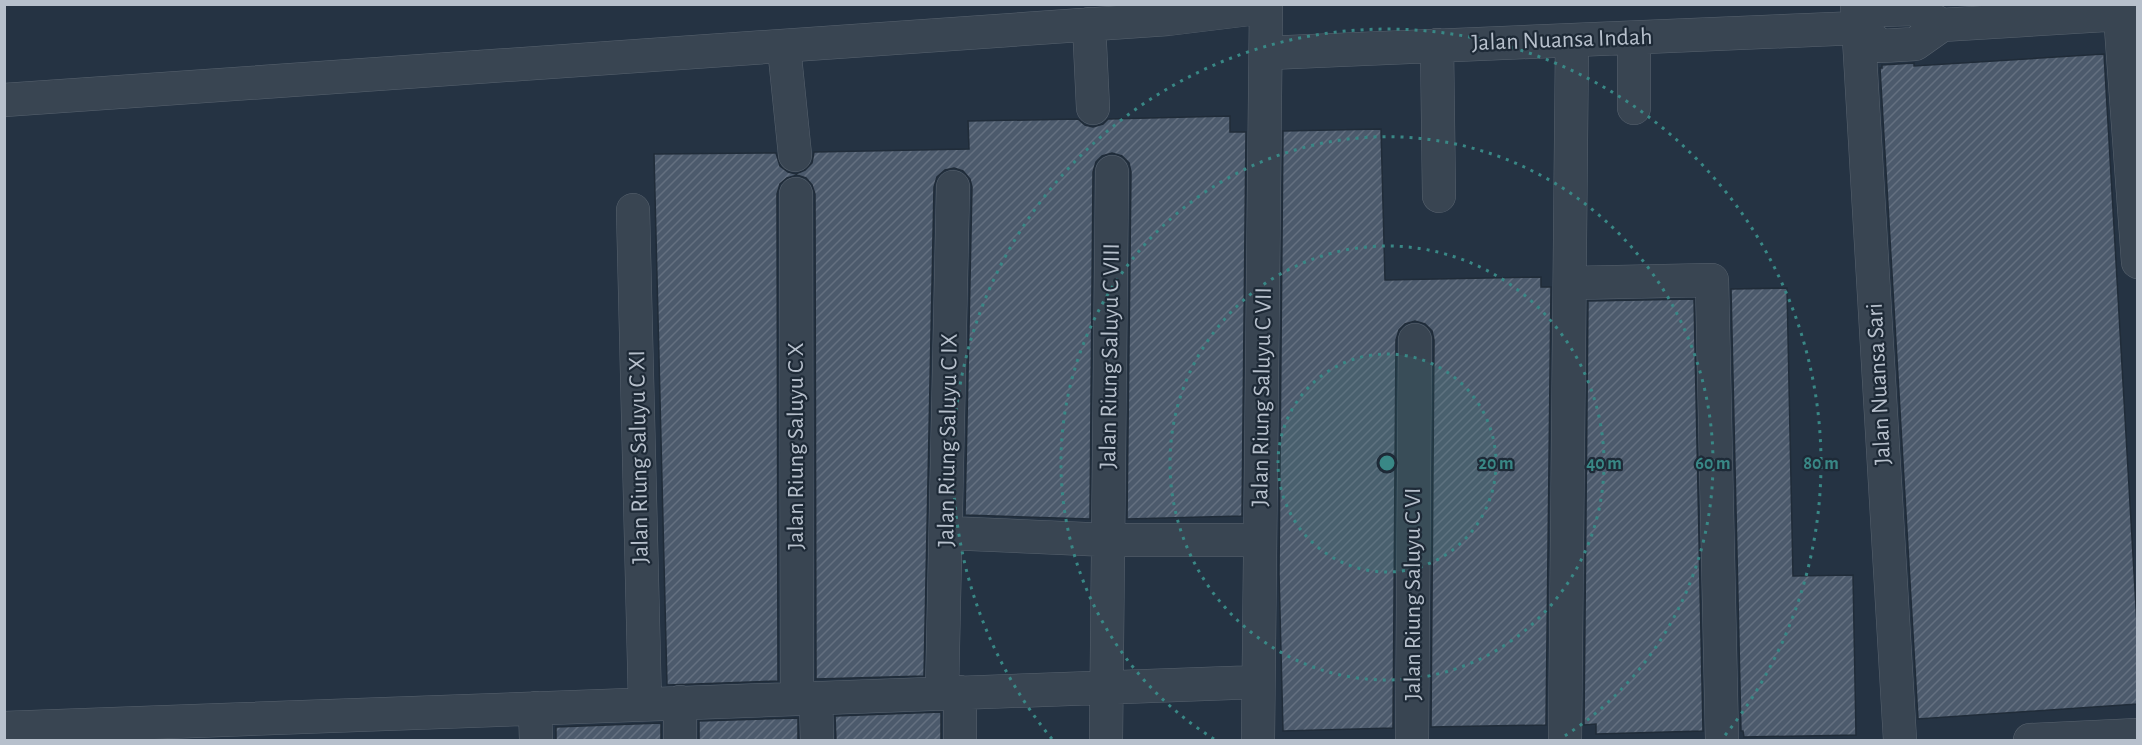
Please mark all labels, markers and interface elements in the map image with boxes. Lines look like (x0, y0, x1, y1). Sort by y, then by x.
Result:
street label: Jalan Nuansa Indah (1471, 25, 1653, 55)
street label: Jalan Riung Saluyu C VIII (1096, 243, 1124, 469)
street label: Jalan Riung Saluyu C VII (1248, 287, 1276, 507)
street label: Jalan Nuansa Sari (1863, 302, 1895, 466)
street label: Jalan Riung Saluyu C IX (934, 333, 962, 547)
street label: Jalan Riung Saluyu C X (784, 342, 808, 550)
street label: Jalan Riung Saluyu C XI (625, 350, 653, 564)
centre of rings (1377, 453, 1397, 473)
text: 20 m (1478, 455, 1514, 473)
text: 40 m (1586, 455, 1622, 473)
text: 60 m (1695, 455, 1731, 473)
text: 80 m (1803, 455, 1839, 473)
street label: Jalan Riung Saluyu C VI (1401, 488, 1425, 700)

